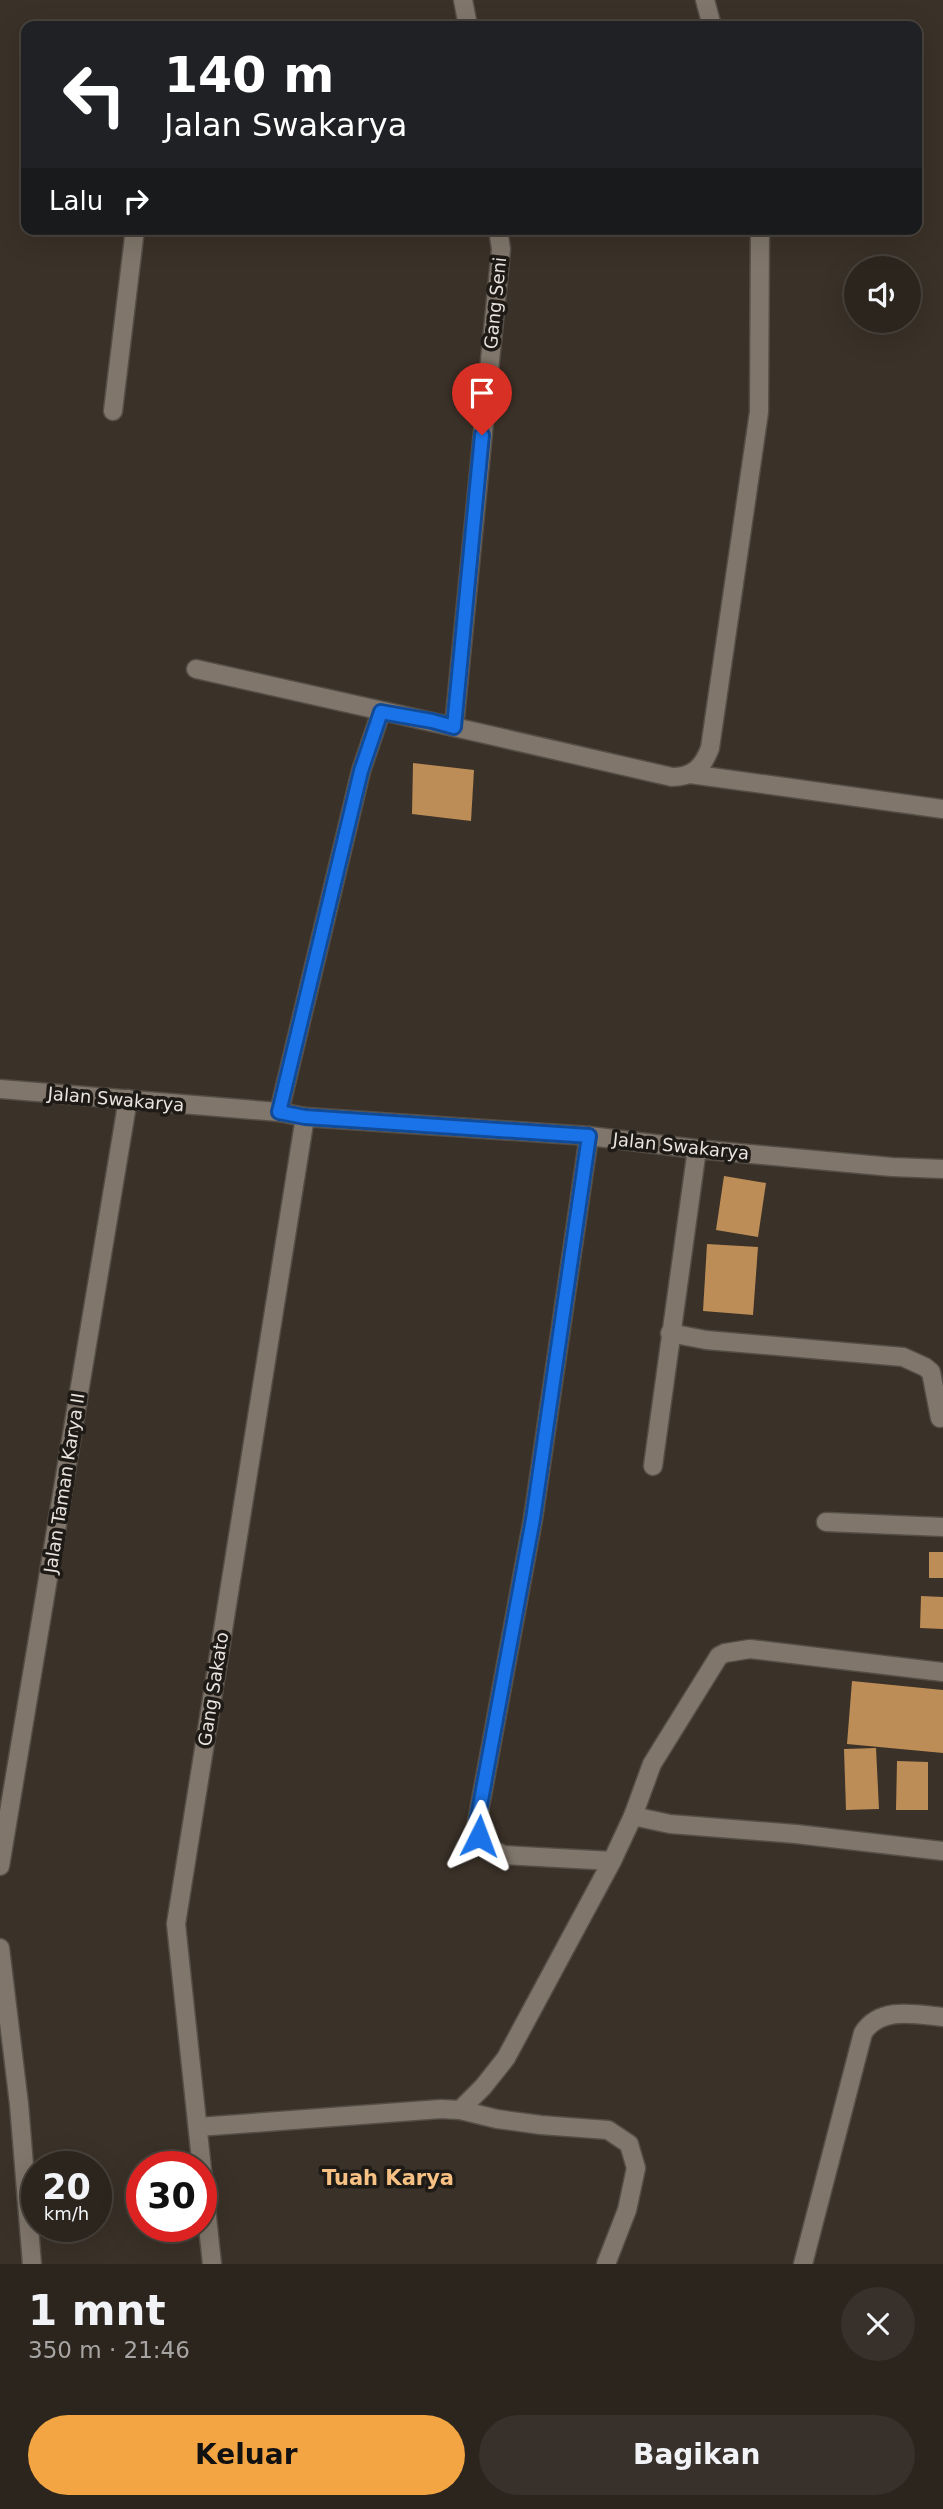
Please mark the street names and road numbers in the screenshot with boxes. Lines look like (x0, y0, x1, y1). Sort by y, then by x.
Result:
street label: Gang Seni (480, 256, 510, 350)
street label: Jalan Swakarya (46, 1082, 185, 1115)
street label: Jalan Swakarya (611, 1128, 750, 1164)
street label: Jalan Taman Karya II (39, 1391, 89, 1576)
street label: Gang Sakato (194, 1630, 232, 1748)

